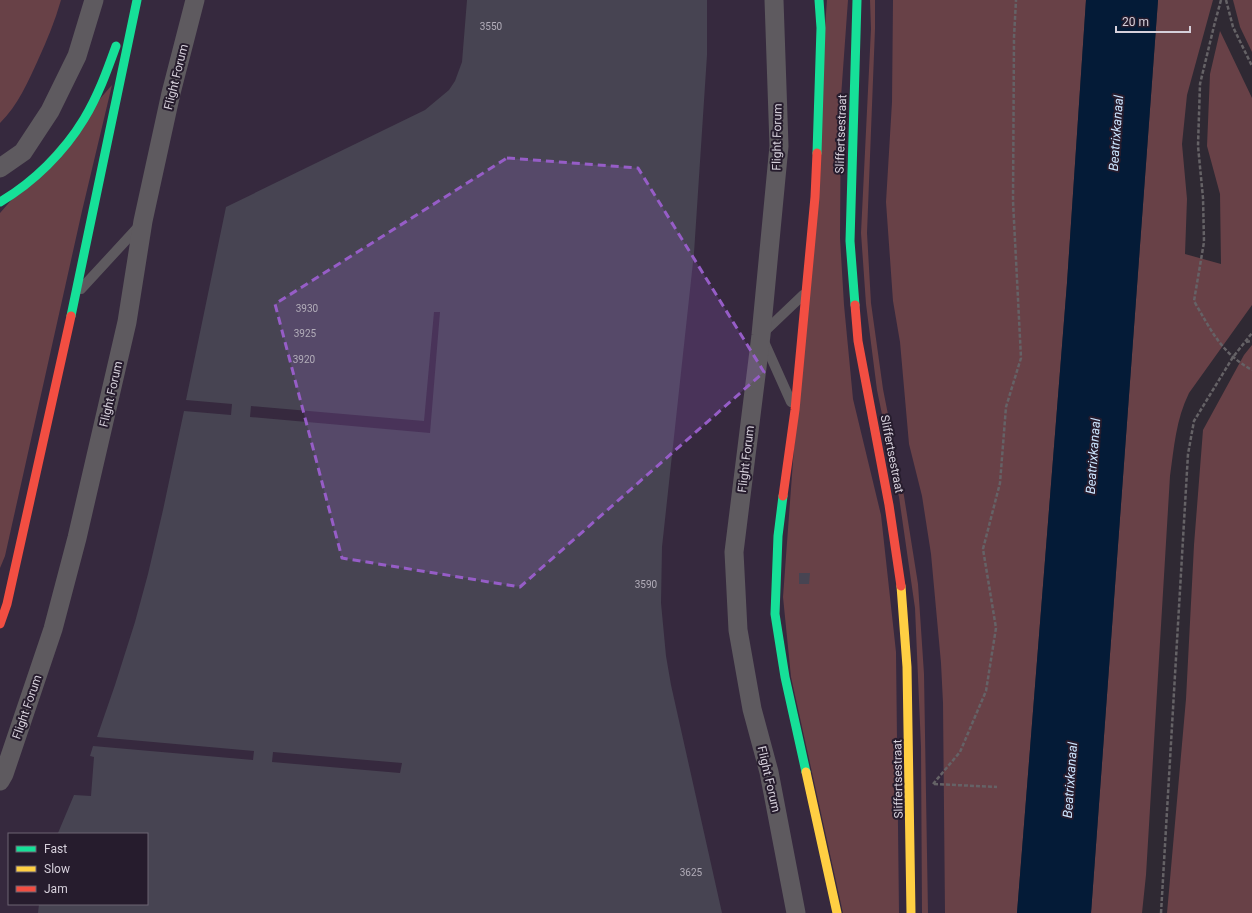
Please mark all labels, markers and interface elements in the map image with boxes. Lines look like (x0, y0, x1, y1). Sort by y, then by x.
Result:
scale bar (1116, 8, 1190, 34)
text: 20 m (1122, 15, 1149, 29)
house number: 3550 (480, 21, 503, 32)
street label: Flight Forum (161, 43, 191, 111)
street label: Sliffertsestraat (833, 94, 849, 174)
water label: Beatrixkanaal (1106, 94, 1126, 172)
street label: Flight Forum (769, 103, 785, 171)
house number: 3930 (296, 303, 319, 314)
house number: 3925 (294, 328, 317, 339)
house number: 3920 (293, 354, 316, 365)
street label: Flight Forum (97, 360, 125, 428)
street label: Sliffertsestraat (878, 414, 906, 494)
water label: Beatrixkanaal (1083, 417, 1103, 495)
street label: Flight Forum (735, 425, 757, 493)
house number: 3590 (635, 579, 658, 590)
street label: Flight Forum (9, 673, 45, 741)
street label: Sliffertsestraat (890, 739, 906, 819)
water label: Beatrixkanaal (1060, 741, 1080, 819)
street label: Flight Forum (755, 745, 783, 813)
legend (8, 833, 148, 905)
text: Fast (44, 842, 67, 856)
text: Slow (44, 862, 70, 876)
house number: 3625 (680, 867, 703, 878)
text: Jam (44, 882, 68, 896)

